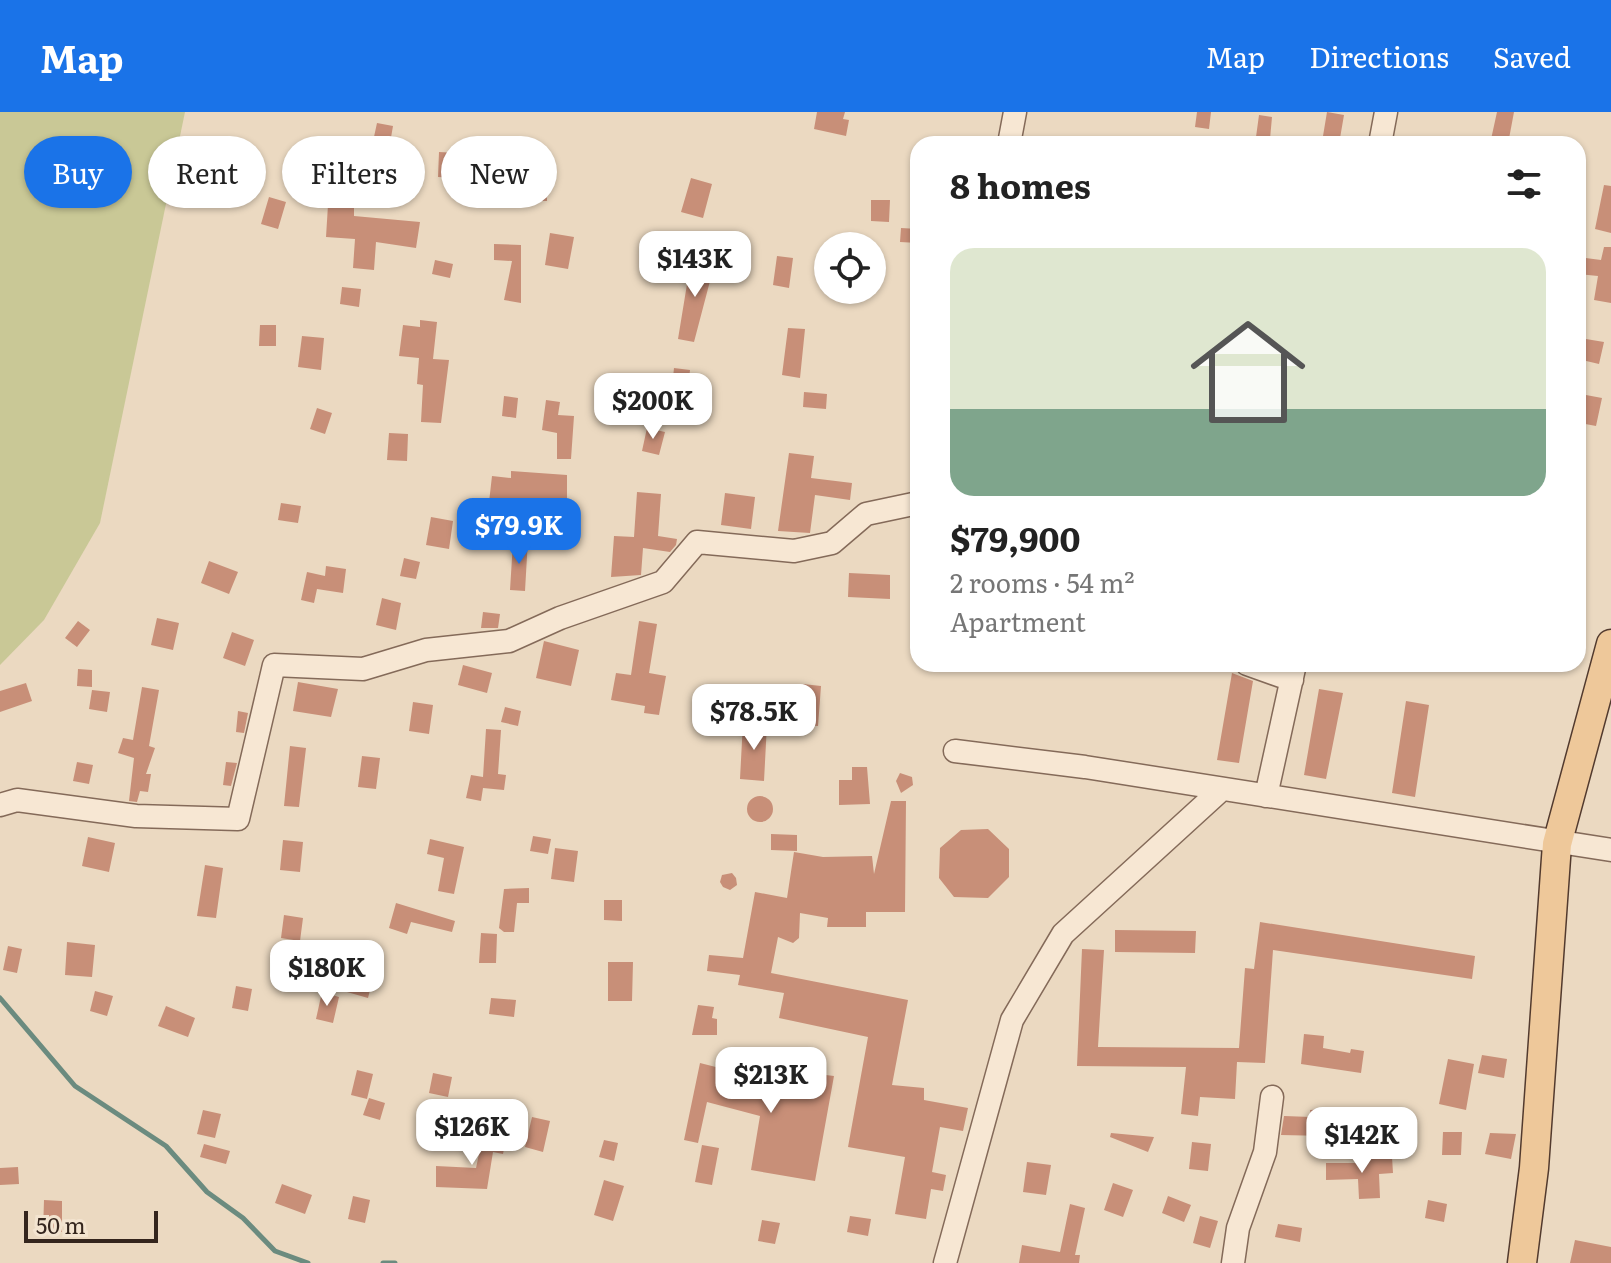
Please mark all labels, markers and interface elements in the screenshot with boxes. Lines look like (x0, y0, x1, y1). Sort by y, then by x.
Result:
text: Map (40, 28, 124, 85)
text: Map (1206, 35, 1265, 77)
text: Directions (1309, 35, 1449, 77)
text: Saved (1493, 35, 1571, 77)
chip: Buy (24, 136, 132, 208)
chip: Rent (148, 136, 266, 208)
chip: Filters (282, 136, 425, 208)
chip: New (441, 136, 557, 208)
text: 8 homes (950, 159, 1091, 209)
icon: filters (1502, 162, 1546, 206)
pin: $143K (639, 231, 751, 299)
map controls (814, 232, 886, 304)
button: locate (814, 232, 886, 304)
text: $143K (657, 237, 733, 276)
icon: home (1176, 300, 1320, 444)
pin: $200K (597, 373, 709, 441)
text: $200K (612, 379, 694, 418)
pin: $79.9K (454, 498, 584, 566)
text: $79.9K (475, 504, 563, 543)
text: $79,900 (950, 512, 1081, 562)
text: 2 rooms · 54 m² (950, 562, 1135, 601)
text: Apartment (950, 601, 1086, 640)
pin: $78.5K (689, 684, 819, 752)
text: $78.5K (710, 690, 798, 729)
pin: $180K (271, 940, 383, 1008)
text: $180K (288, 946, 366, 985)
pin: $213K (715, 1047, 827, 1115)
text: $213K (733, 1053, 809, 1092)
pin: $126K (416, 1099, 528, 1167)
text: $126K (434, 1105, 510, 1144)
pin: $142K (1306, 1107, 1418, 1175)
text: $142K (1324, 1113, 1400, 1152)
scale bar (24, 1207, 158, 1243)
text: 50 m (36, 1208, 86, 1241)

